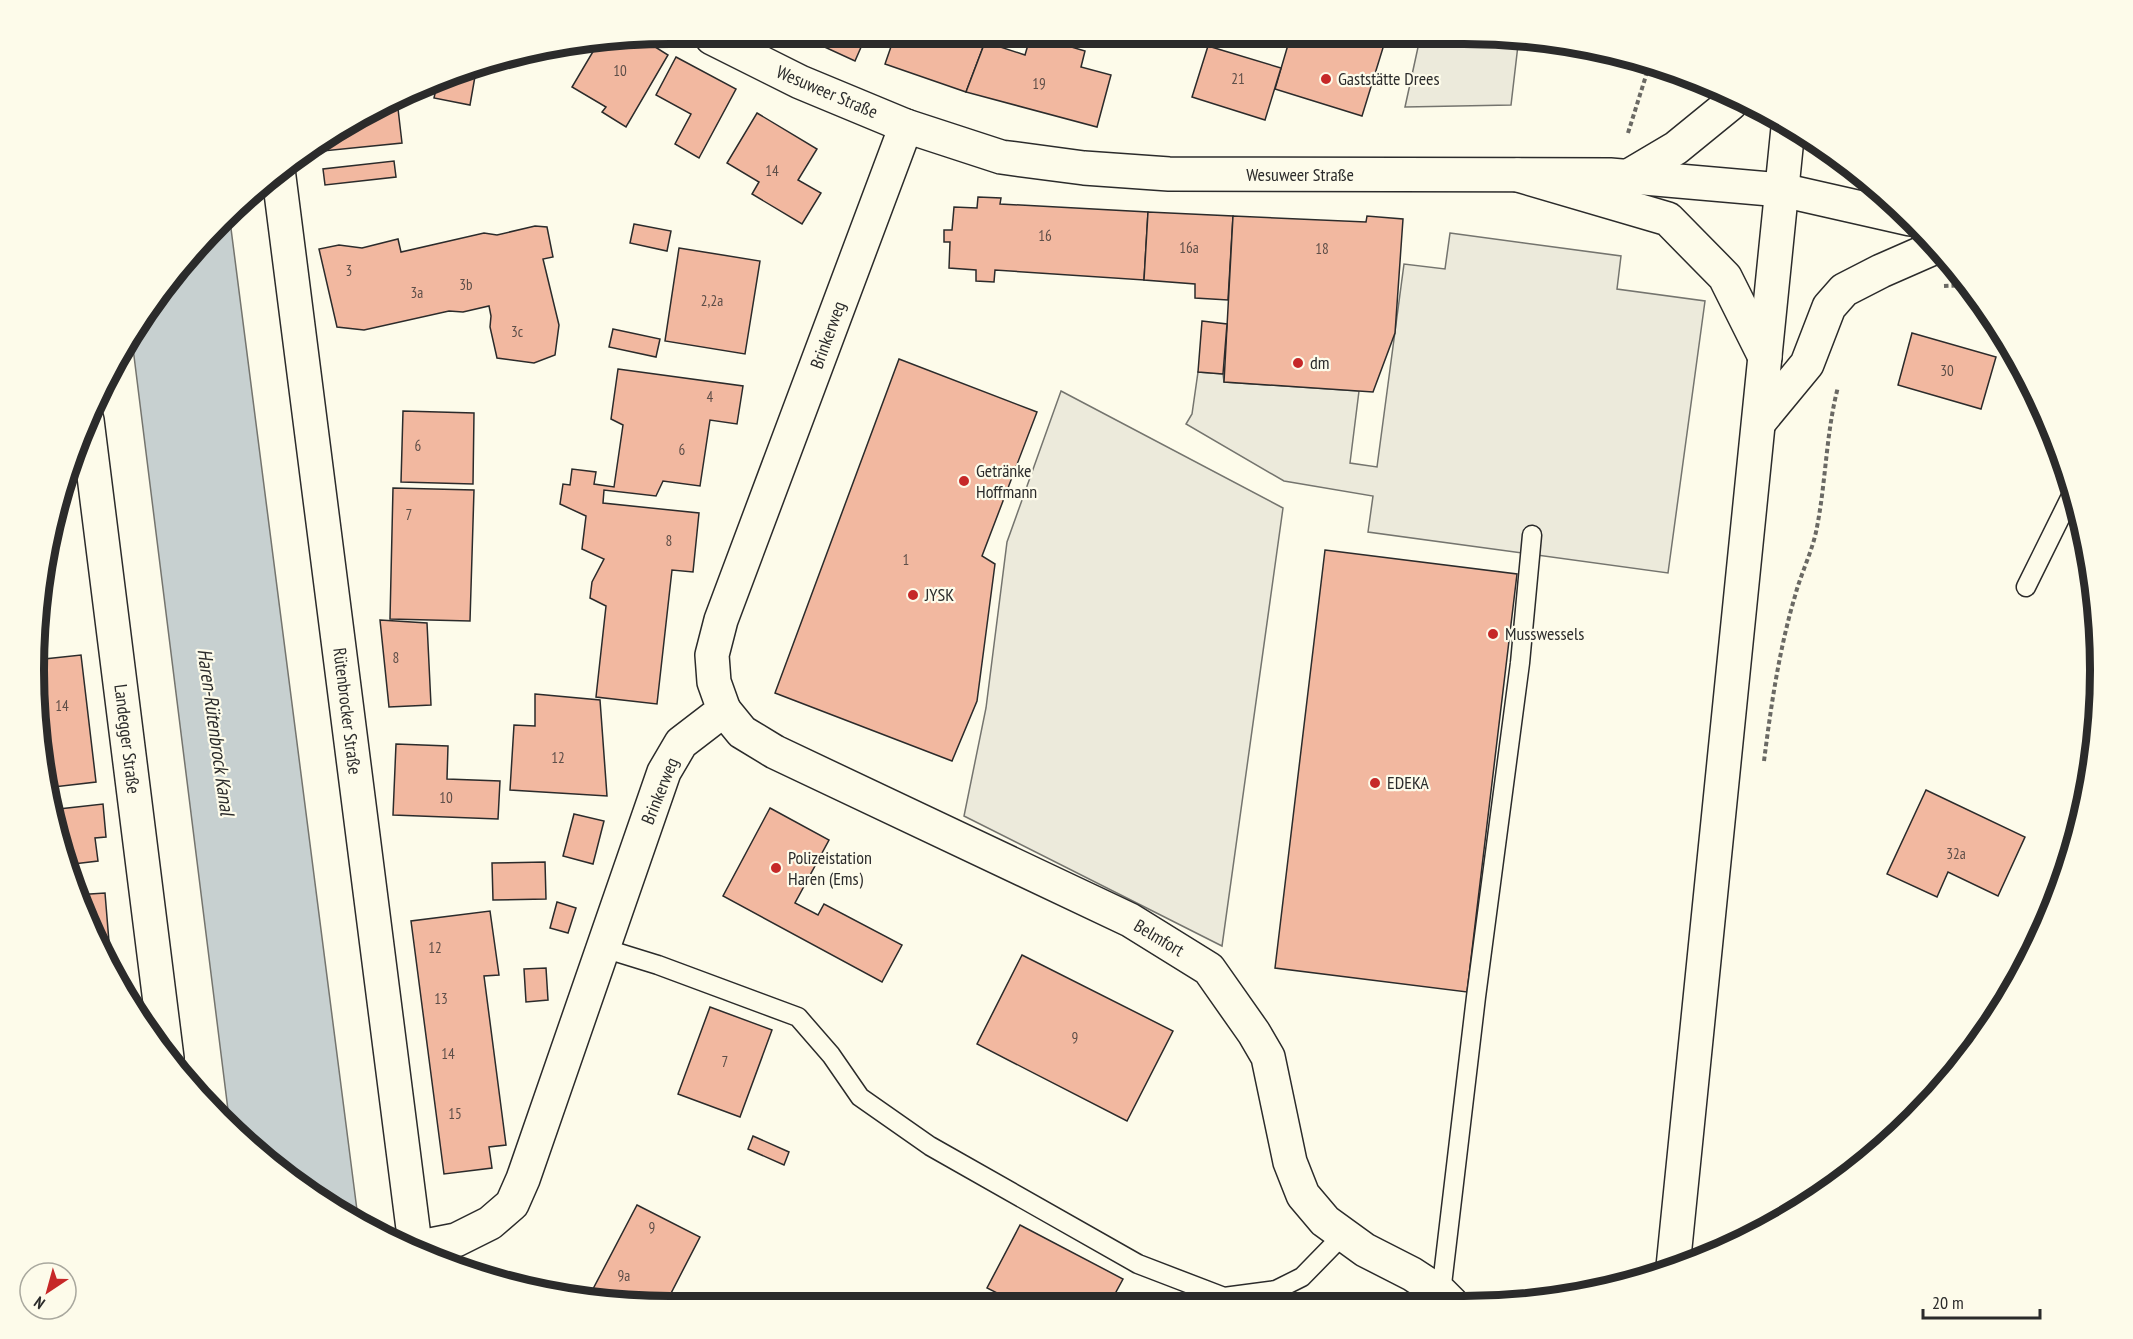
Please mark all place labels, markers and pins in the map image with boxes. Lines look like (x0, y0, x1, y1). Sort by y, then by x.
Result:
place label: Gaststätte Drees (1338, 67, 1440, 90)
marker: Gaststätte Drees (1319, 72, 1333, 86)
place label: dm (1310, 351, 1330, 374)
marker: dm (1291, 356, 1305, 370)
place label: Getränke Hoffmann (976, 459, 1037, 503)
marker: Getränke Hoffmann (957, 474, 971, 488)
place label: JYSK (924, 583, 954, 606)
marker: JYSK (906, 588, 920, 602)
place label: Musswessels (1505, 622, 1584, 645)
marker: Musswessels (1486, 627, 1500, 641)
place label: EDEKA (1387, 771, 1429, 794)
marker: EDEKA (1368, 776, 1382, 790)
place label: Polizeistation Haren (Ems) (788, 846, 872, 890)
marker: Polizeistation Haren (Ems) (769, 861, 783, 875)

